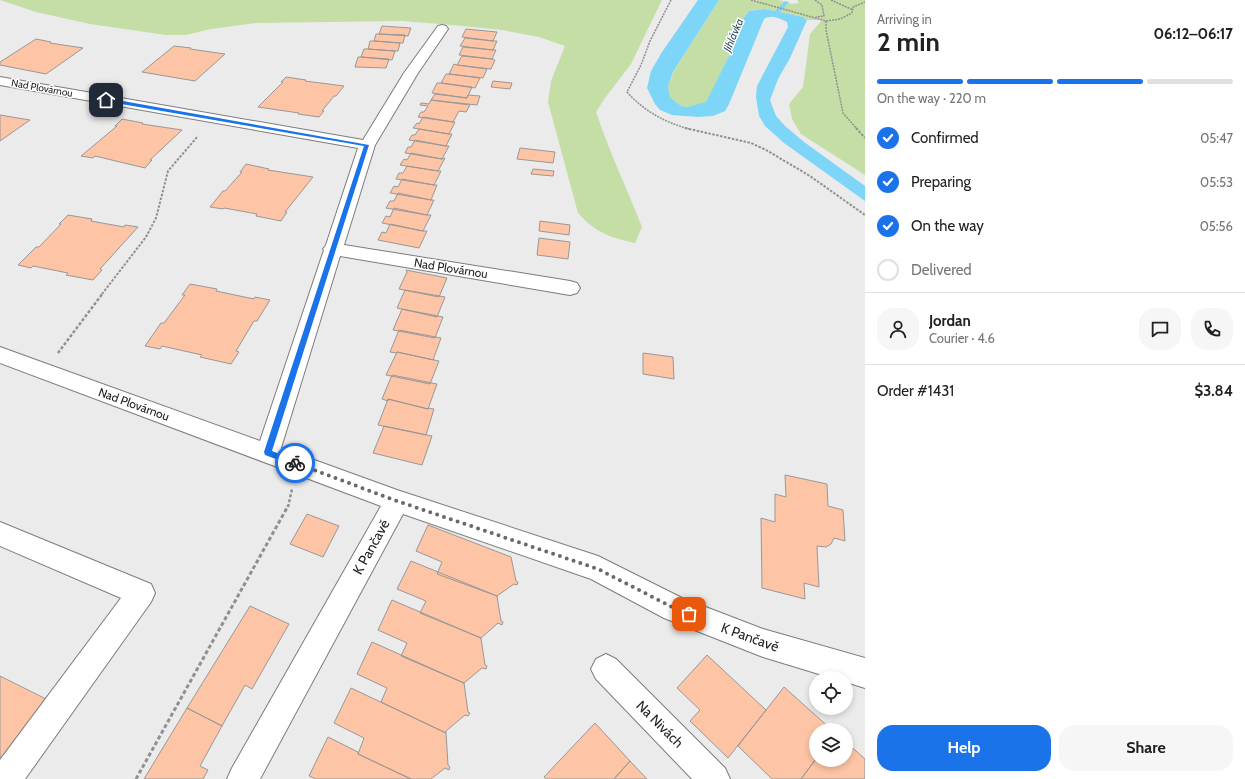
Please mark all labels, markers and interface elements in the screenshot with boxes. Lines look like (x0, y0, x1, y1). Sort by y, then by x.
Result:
text: Arriving in (877, 11, 932, 27)
water label: Jihlávka (719, 16, 746, 55)
text: 06:12–06:17 (1154, 25, 1233, 43)
text: 2 min (877, 26, 940, 58)
street label: Nad Plovárnou (10, 76, 74, 100)
pin (89, 83, 123, 117)
icon: home (95, 89, 117, 111)
text: On the way · 220 m (877, 90, 986, 106)
icon: check (877, 127, 899, 149)
text: Confirmed (911, 129, 979, 147)
text: 05:47 (1200, 130, 1233, 146)
icon: check (877, 171, 899, 193)
text: Preparing (911, 173, 971, 191)
text: 05:53 (1200, 174, 1233, 190)
icon: check (877, 215, 899, 237)
text: On the way (911, 217, 984, 235)
text: 05:56 (1200, 218, 1233, 234)
street label: Nad Plovárnou (413, 255, 489, 281)
text: Delivered (911, 261, 972, 279)
button: person (877, 308, 919, 350)
button: chat (1139, 308, 1181, 350)
button: phone (1191, 308, 1233, 350)
text: Jordan (929, 312, 971, 330)
text: Courier · 4.6 (929, 330, 995, 346)
text: Order #1431 (877, 382, 954, 400)
text: $3.84 (1195, 382, 1233, 400)
street label: Nad Plovárnou (96, 384, 172, 424)
courier (275, 443, 315, 483)
icon: bike (284, 452, 306, 474)
street label: K Pančavě (349, 516, 393, 578)
pin (672, 597, 706, 631)
icon: bag (678, 603, 700, 625)
street label: K Pančavě (719, 618, 781, 656)
map controls (809, 671, 853, 767)
button: locate (809, 671, 853, 715)
street label: Na Nivách (633, 697, 687, 751)
button: layers (809, 723, 853, 767)
button: Help (877, 725, 1051, 771)
button: Share (1059, 725, 1233, 771)

